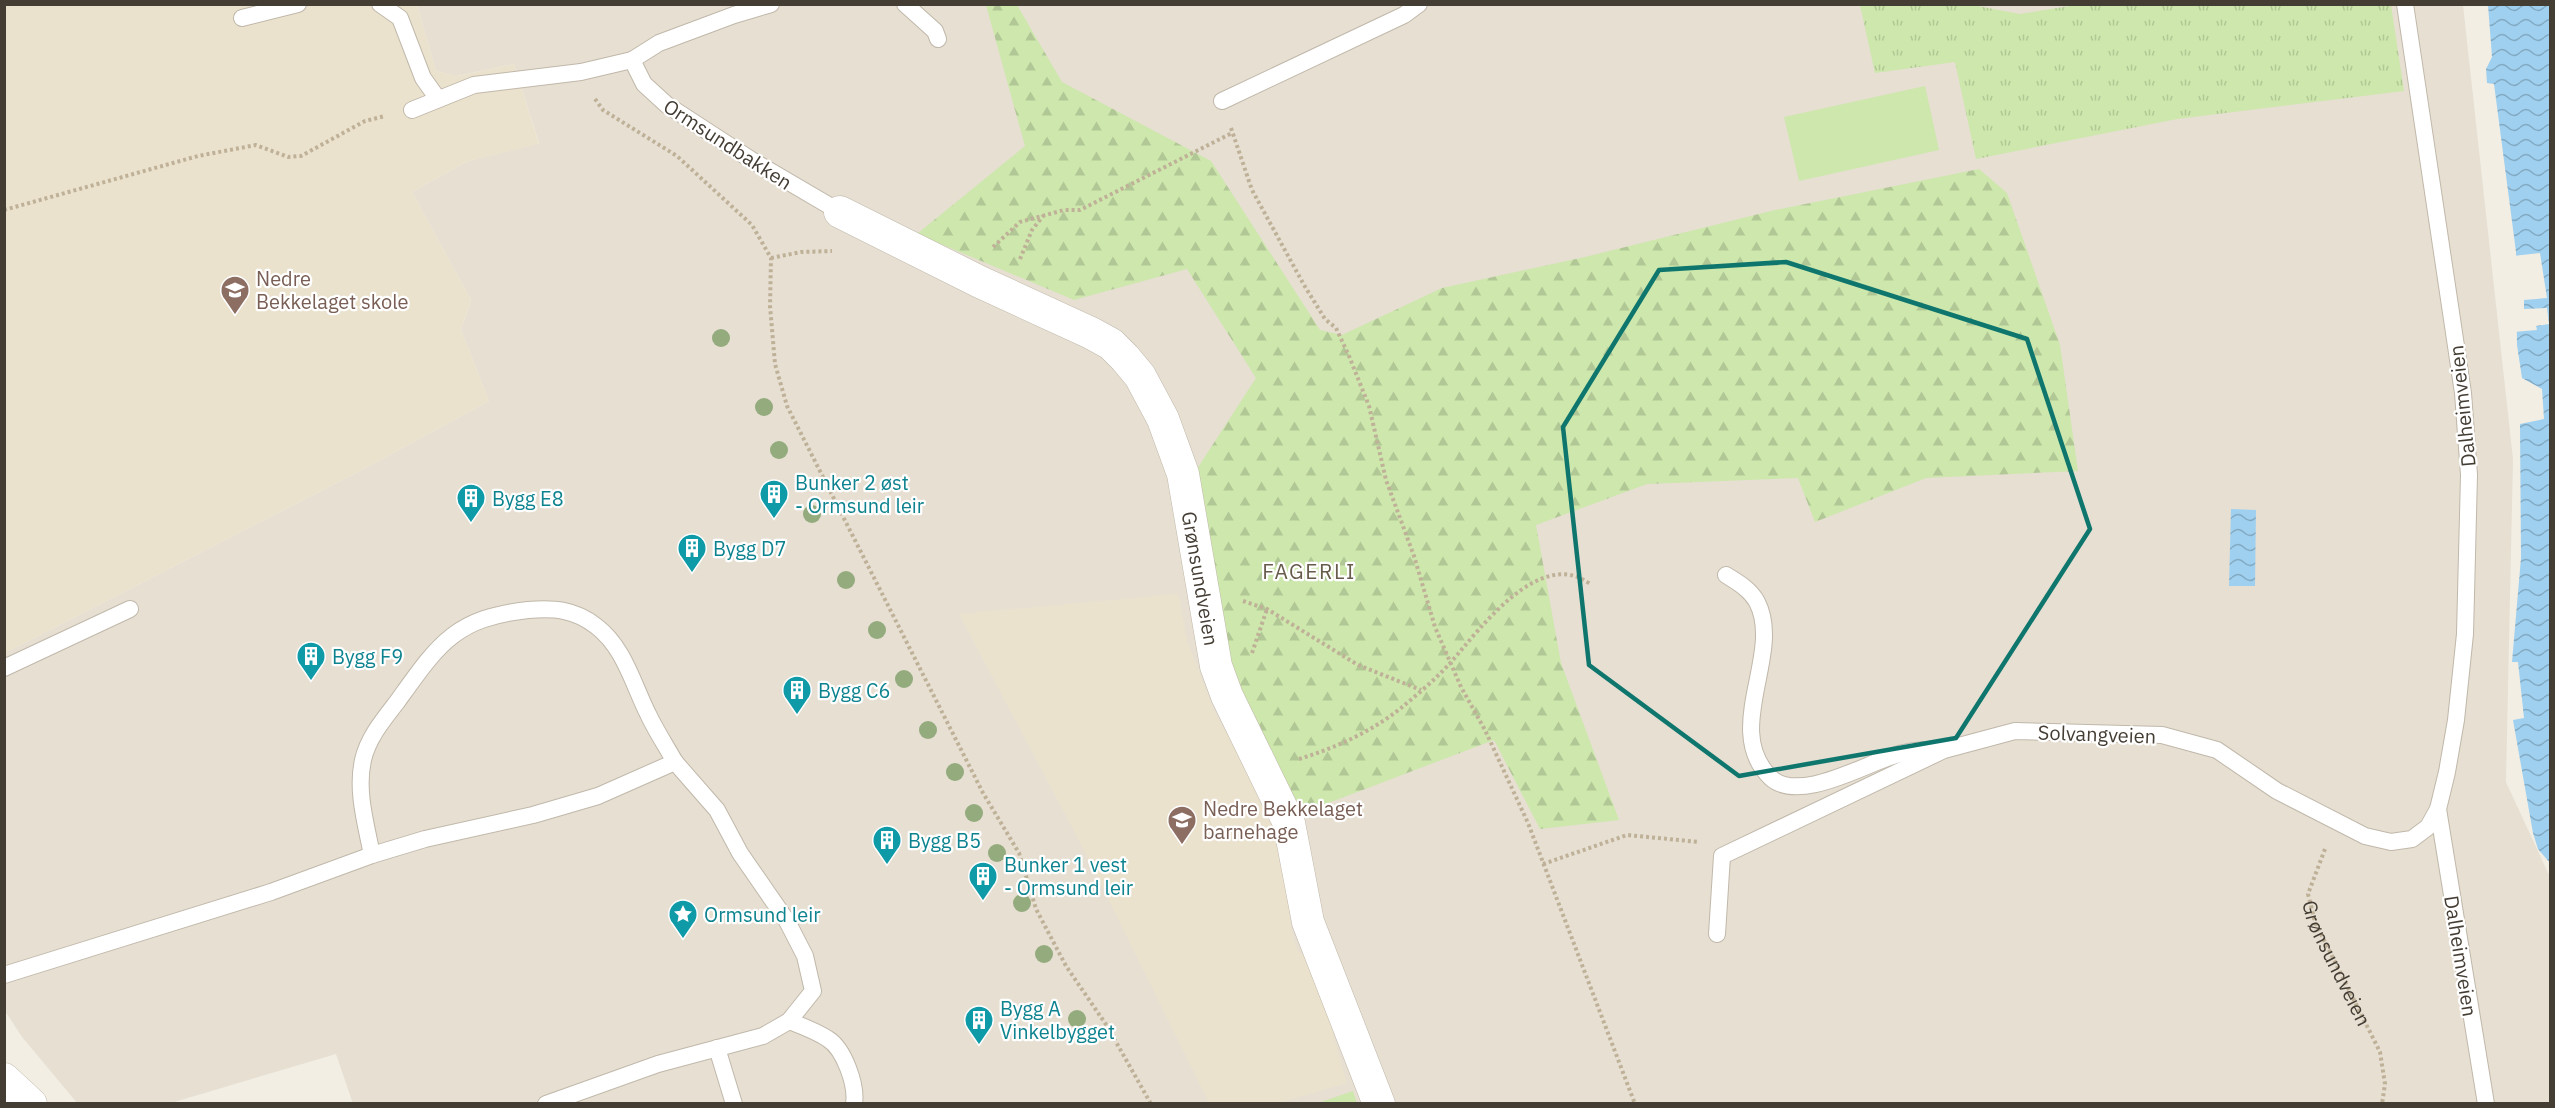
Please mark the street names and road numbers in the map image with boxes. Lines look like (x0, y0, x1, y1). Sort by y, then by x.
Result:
street label: Ormsundbakken (658, 92, 798, 196)
street label: Dalheimveien (2442, 344, 2482, 468)
street label: Grønsundveien (1176, 509, 1226, 648)
street label: Solvangveien (2037, 718, 2157, 750)
street label: Dalheimveien (2438, 894, 2484, 1018)
street label: Grønsundveien (2297, 897, 2378, 1030)

